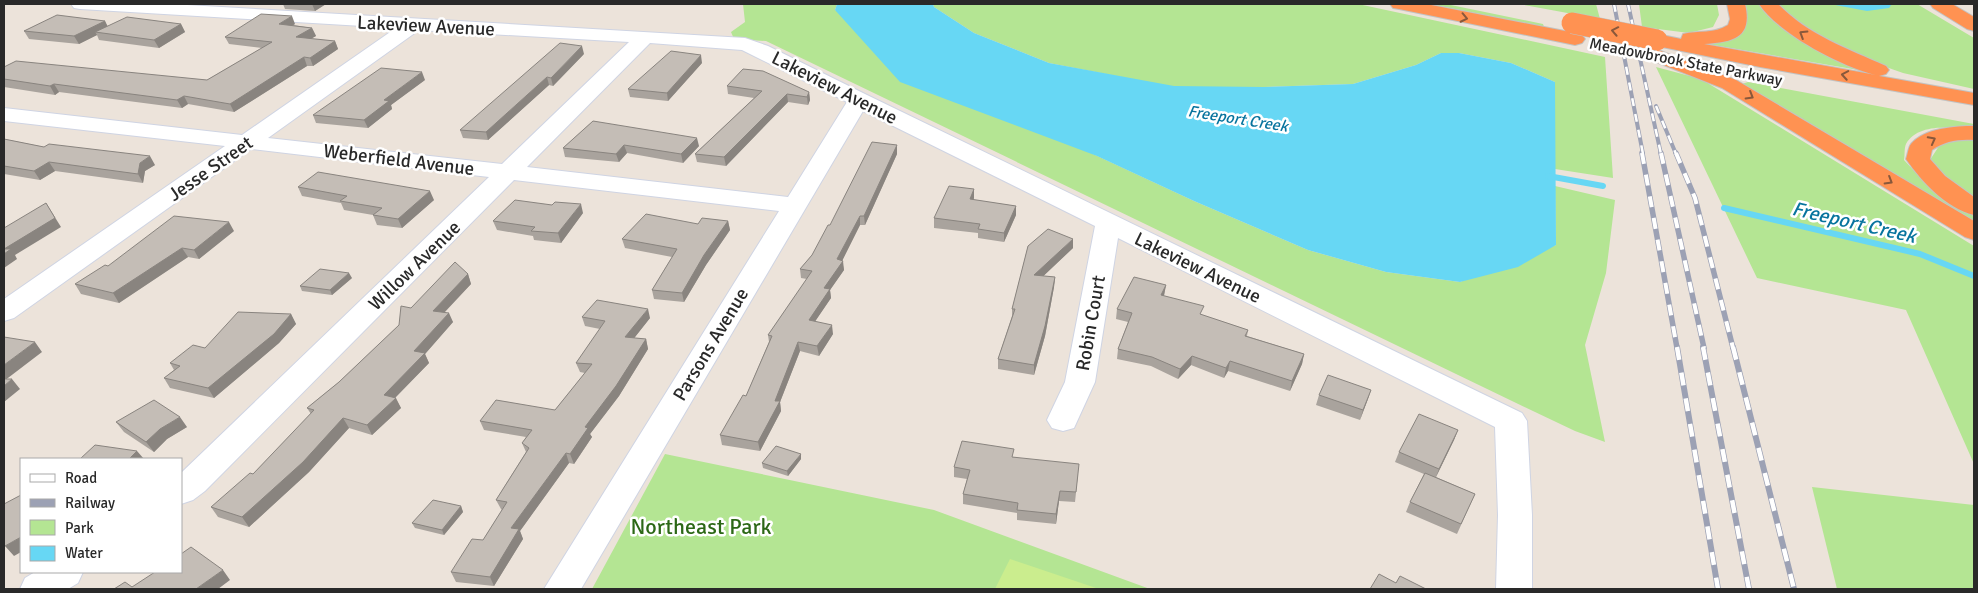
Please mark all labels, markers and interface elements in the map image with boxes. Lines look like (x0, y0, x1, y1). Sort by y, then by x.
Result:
street label: Lakeview Avenue (356, 10, 495, 42)
one-way arrow (1459, 12, 1468, 22)
one-way arrow (1610, 27, 1619, 37)
one-way arrow (1799, 30, 1808, 40)
street label: Meadowbrook State Parkway (1588, 33, 1785, 91)
street label: Lakeview Avenue (768, 46, 901, 130)
one-way arrow (1840, 71, 1849, 81)
one-way arrow (1745, 90, 1754, 100)
water label: Freeport Creek (1186, 101, 1291, 137)
street label: Jesse Street (164, 131, 258, 207)
one-way arrow (1927, 136, 1936, 146)
street label: Weberfield Avenue (322, 139, 476, 181)
one-way arrow (1884, 174, 1893, 184)
water label: Freeport Creek (1790, 196, 1920, 249)
street label: Willow Avenue (364, 216, 466, 316)
street label: Lakeview Avenue (1130, 227, 1265, 309)
street label: Robin Court (1071, 273, 1111, 373)
street label: Parsons Avenue (668, 284, 754, 405)
legend (20, 458, 182, 573)
text: Road (65, 469, 97, 487)
text: Railway (65, 494, 115, 512)
park label: Northeast Park (630, 513, 772, 540)
text: Park (65, 519, 94, 537)
text: Water (65, 544, 103, 562)

